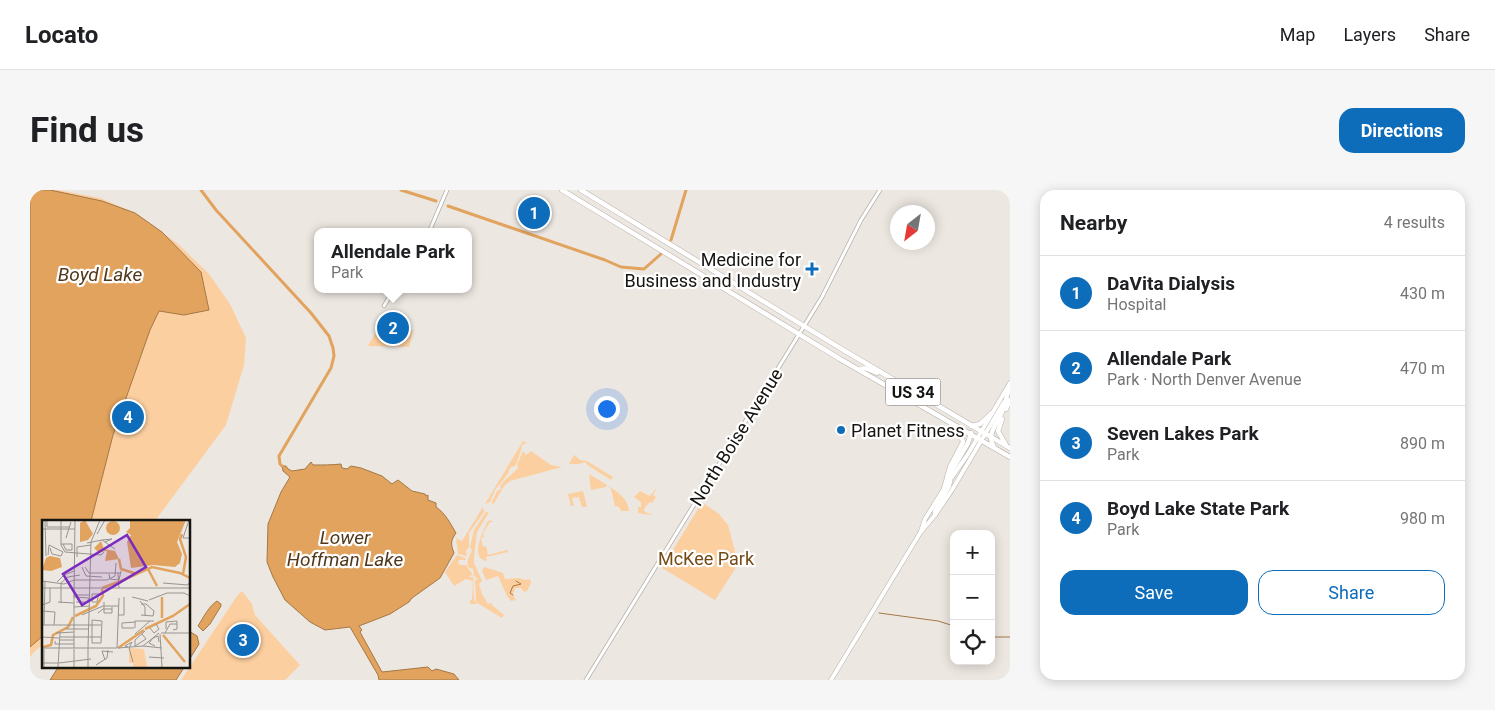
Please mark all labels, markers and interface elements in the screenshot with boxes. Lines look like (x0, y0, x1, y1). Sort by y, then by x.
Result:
text: Locato (25, 21, 98, 49)
text: Map (1280, 24, 1315, 45)
text: Layers (1343, 24, 1396, 45)
text: Share (1424, 24, 1470, 45)
button: Directions (1339, 108, 1465, 153)
text: Find us (30, 110, 144, 151)
pin: 1 (518, 194, 550, 232)
north arrow (890, 205, 935, 250)
text: Nearby (1060, 211, 1127, 235)
text: 4 results (1384, 213, 1445, 232)
popup (314, 228, 472, 293)
text: Allendale Park (331, 240, 455, 263)
place label: Medicine for Business and Industry (624, 249, 801, 291)
marker: Medicine for Business and Industry (805, 262, 819, 276)
water label: Boyd Lake (58, 263, 142, 286)
text: Park (331, 263, 363, 282)
text: DaVita Dialysis (1107, 272, 1235, 295)
text: 1 (1071, 284, 1081, 303)
text: 430 m (1400, 284, 1445, 303)
text: Hospital (1107, 295, 1167, 314)
pin: 2 (377, 309, 409, 347)
text: Allendale Park (1107, 347, 1231, 370)
text: 2 (1071, 359, 1081, 378)
text: 470 m (1400, 359, 1445, 378)
street label: North Boise Avenue (685, 364, 787, 510)
text: Park · North Denver Avenue (1107, 370, 1301, 389)
road number: US 34 (886, 378, 940, 406)
your location (594, 396, 620, 422)
pin: 4 (112, 398, 144, 436)
place label: Planet Fitness (851, 420, 965, 441)
text: Seven Lakes Park (1107, 422, 1259, 445)
marker: Planet Fitness (835, 424, 847, 436)
text: 3 (1071, 434, 1081, 453)
text: 890 m (1400, 434, 1445, 453)
text: Park (1107, 445, 1139, 464)
text: Boyd Lake State Park (1107, 497, 1289, 520)
text: 4 (1071, 509, 1081, 528)
text: 980 m (1400, 509, 1445, 528)
inset map (42, 520, 190, 668)
text: Park (1107, 520, 1139, 539)
water label: Lower Hoffman Lake (287, 526, 403, 571)
map controls (950, 530, 995, 665)
button: + (950, 530, 995, 575)
park label: McKee Park (658, 548, 755, 569)
button: Save (1060, 570, 1248, 615)
button: Share (1258, 570, 1445, 615)
button: − (950, 575, 995, 620)
button: locate (950, 620, 995, 665)
pin: 3 (227, 621, 259, 659)

